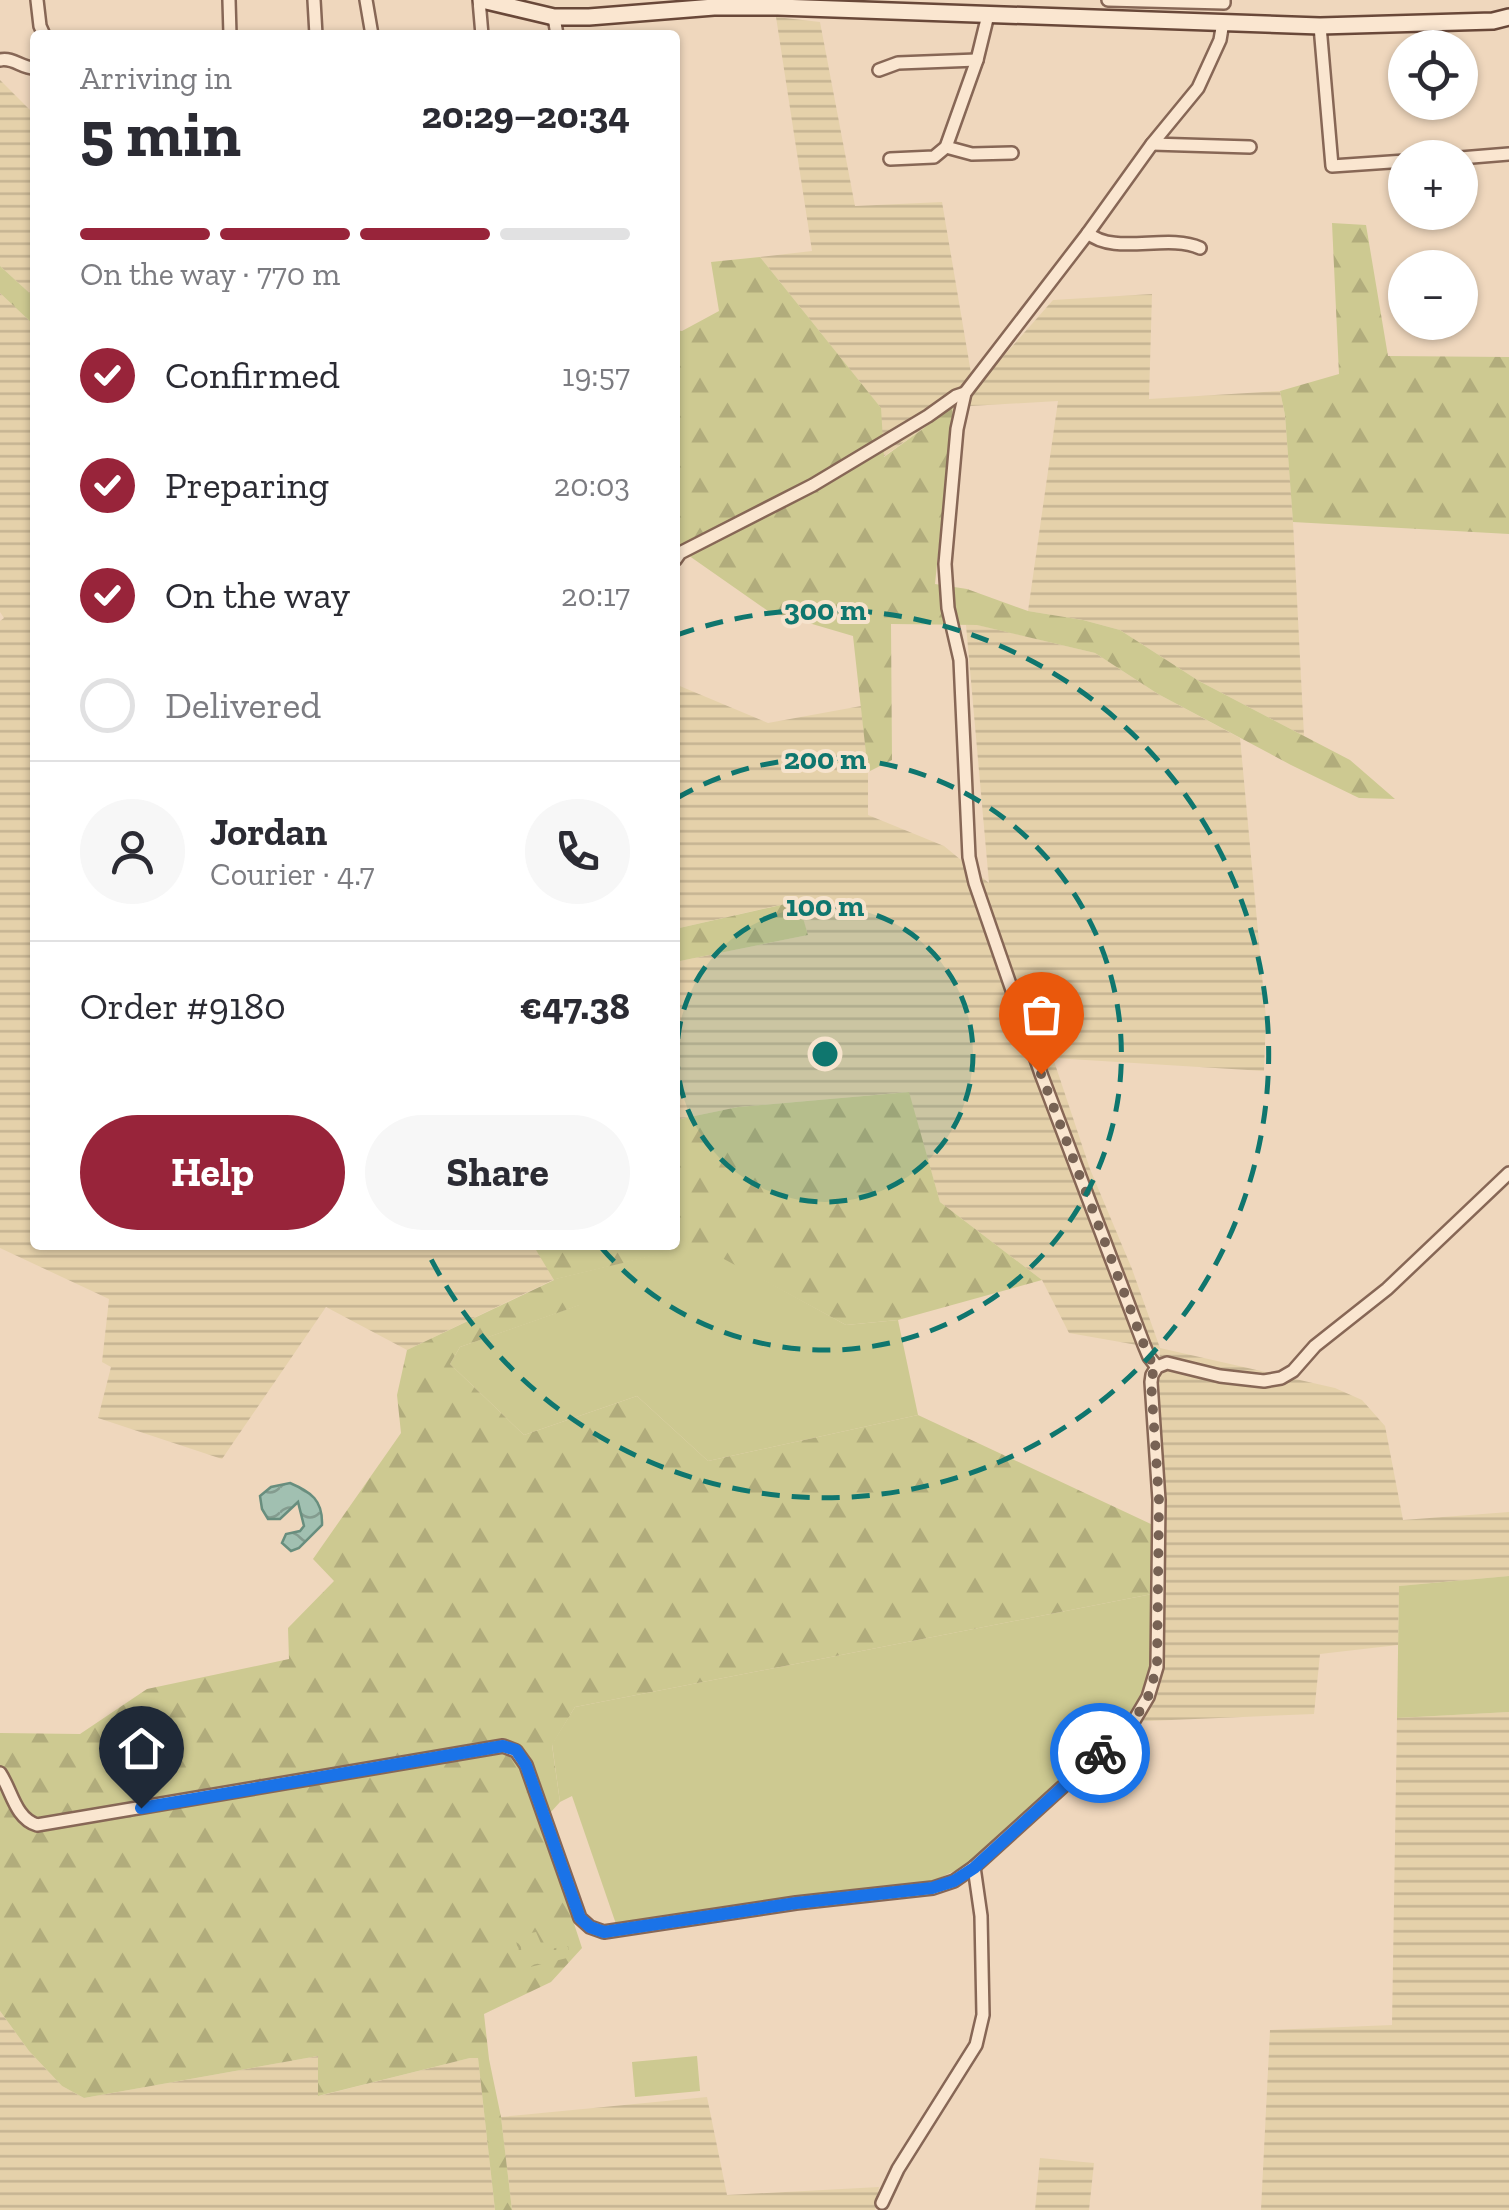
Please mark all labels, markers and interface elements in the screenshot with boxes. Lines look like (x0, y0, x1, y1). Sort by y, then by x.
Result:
map controls (1388, 30, 1478, 340)
button: locate (1388, 30, 1478, 120)
text: Arriving in (80, 59, 232, 97)
text: 20:29–20:34 (421, 92, 630, 138)
text: 5 min (80, 95, 241, 173)
button: + (1388, 140, 1478, 230)
button: − (1388, 250, 1478, 340)
text: On the way · 770 m (80, 255, 340, 293)
icon: check (80, 348, 135, 403)
text: Confirmed (165, 352, 340, 398)
text: 19:57 (562, 356, 630, 394)
icon: check (80, 458, 135, 513)
text: Preparing (165, 462, 329, 508)
text: 20:03 (554, 466, 630, 504)
icon: check (80, 568, 135, 623)
text: On the way (165, 572, 350, 618)
text: 20:17 (561, 576, 630, 614)
text: 300 m (784, 592, 866, 628)
text: Delivered (165, 682, 321, 728)
text: 200 m (784, 741, 866, 777)
button: person (80, 799, 185, 904)
button: phone (525, 799, 630, 904)
text: Jordan (210, 809, 327, 855)
text: Courier · 4.7 (210, 855, 374, 893)
text: 100 m (786, 888, 864, 924)
pin (999, 972, 1084, 1075)
text: Order #9180 (80, 983, 286, 1029)
text: €47.38 (520, 983, 630, 1029)
icon: bag (1014, 987, 1069, 1042)
centre of rings (807, 1036, 843, 1072)
button: Help (80, 1115, 345, 1230)
button: Share (365, 1115, 630, 1230)
courier (1050, 1703, 1150, 1803)
pin (99, 1706, 184, 1809)
icon: home (114, 1721, 169, 1776)
icon: bike (1073, 1726, 1128, 1781)

